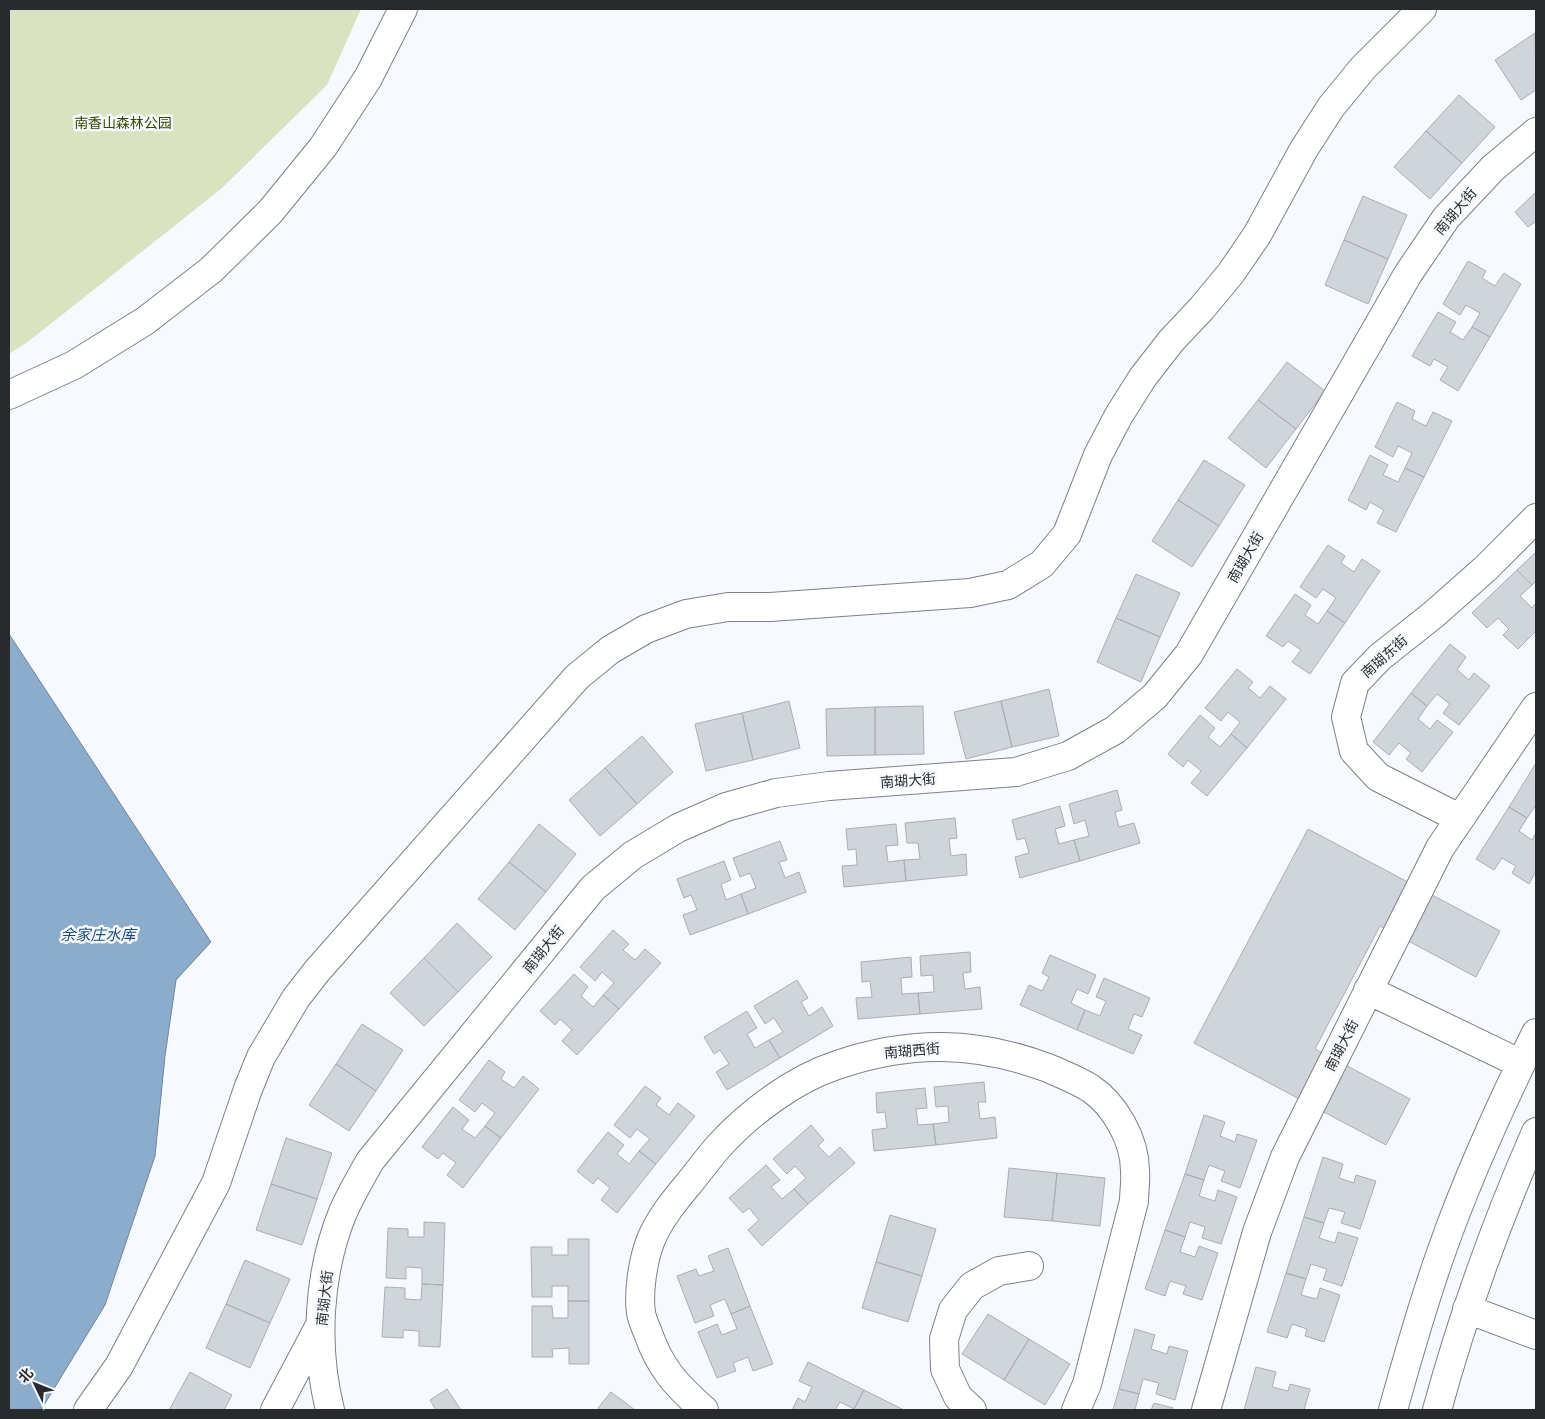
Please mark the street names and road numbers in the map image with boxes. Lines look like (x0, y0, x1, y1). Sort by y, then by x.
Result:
street label: 南瑚大街 (1430, 183, 1480, 239)
street label: 南瑚大街 (1223, 528, 1267, 586)
street label: 南瑚东街 (1357, 630, 1411, 682)
street label: 南瑚大街 (879, 769, 937, 791)
street label: 南瑚大街 (518, 921, 568, 977)
street label: 南瑚大街 (1320, 1016, 1362, 1074)
street label: 南瑚西街 (883, 1038, 941, 1062)
street label: 南瑚大街 (312, 1269, 336, 1327)

